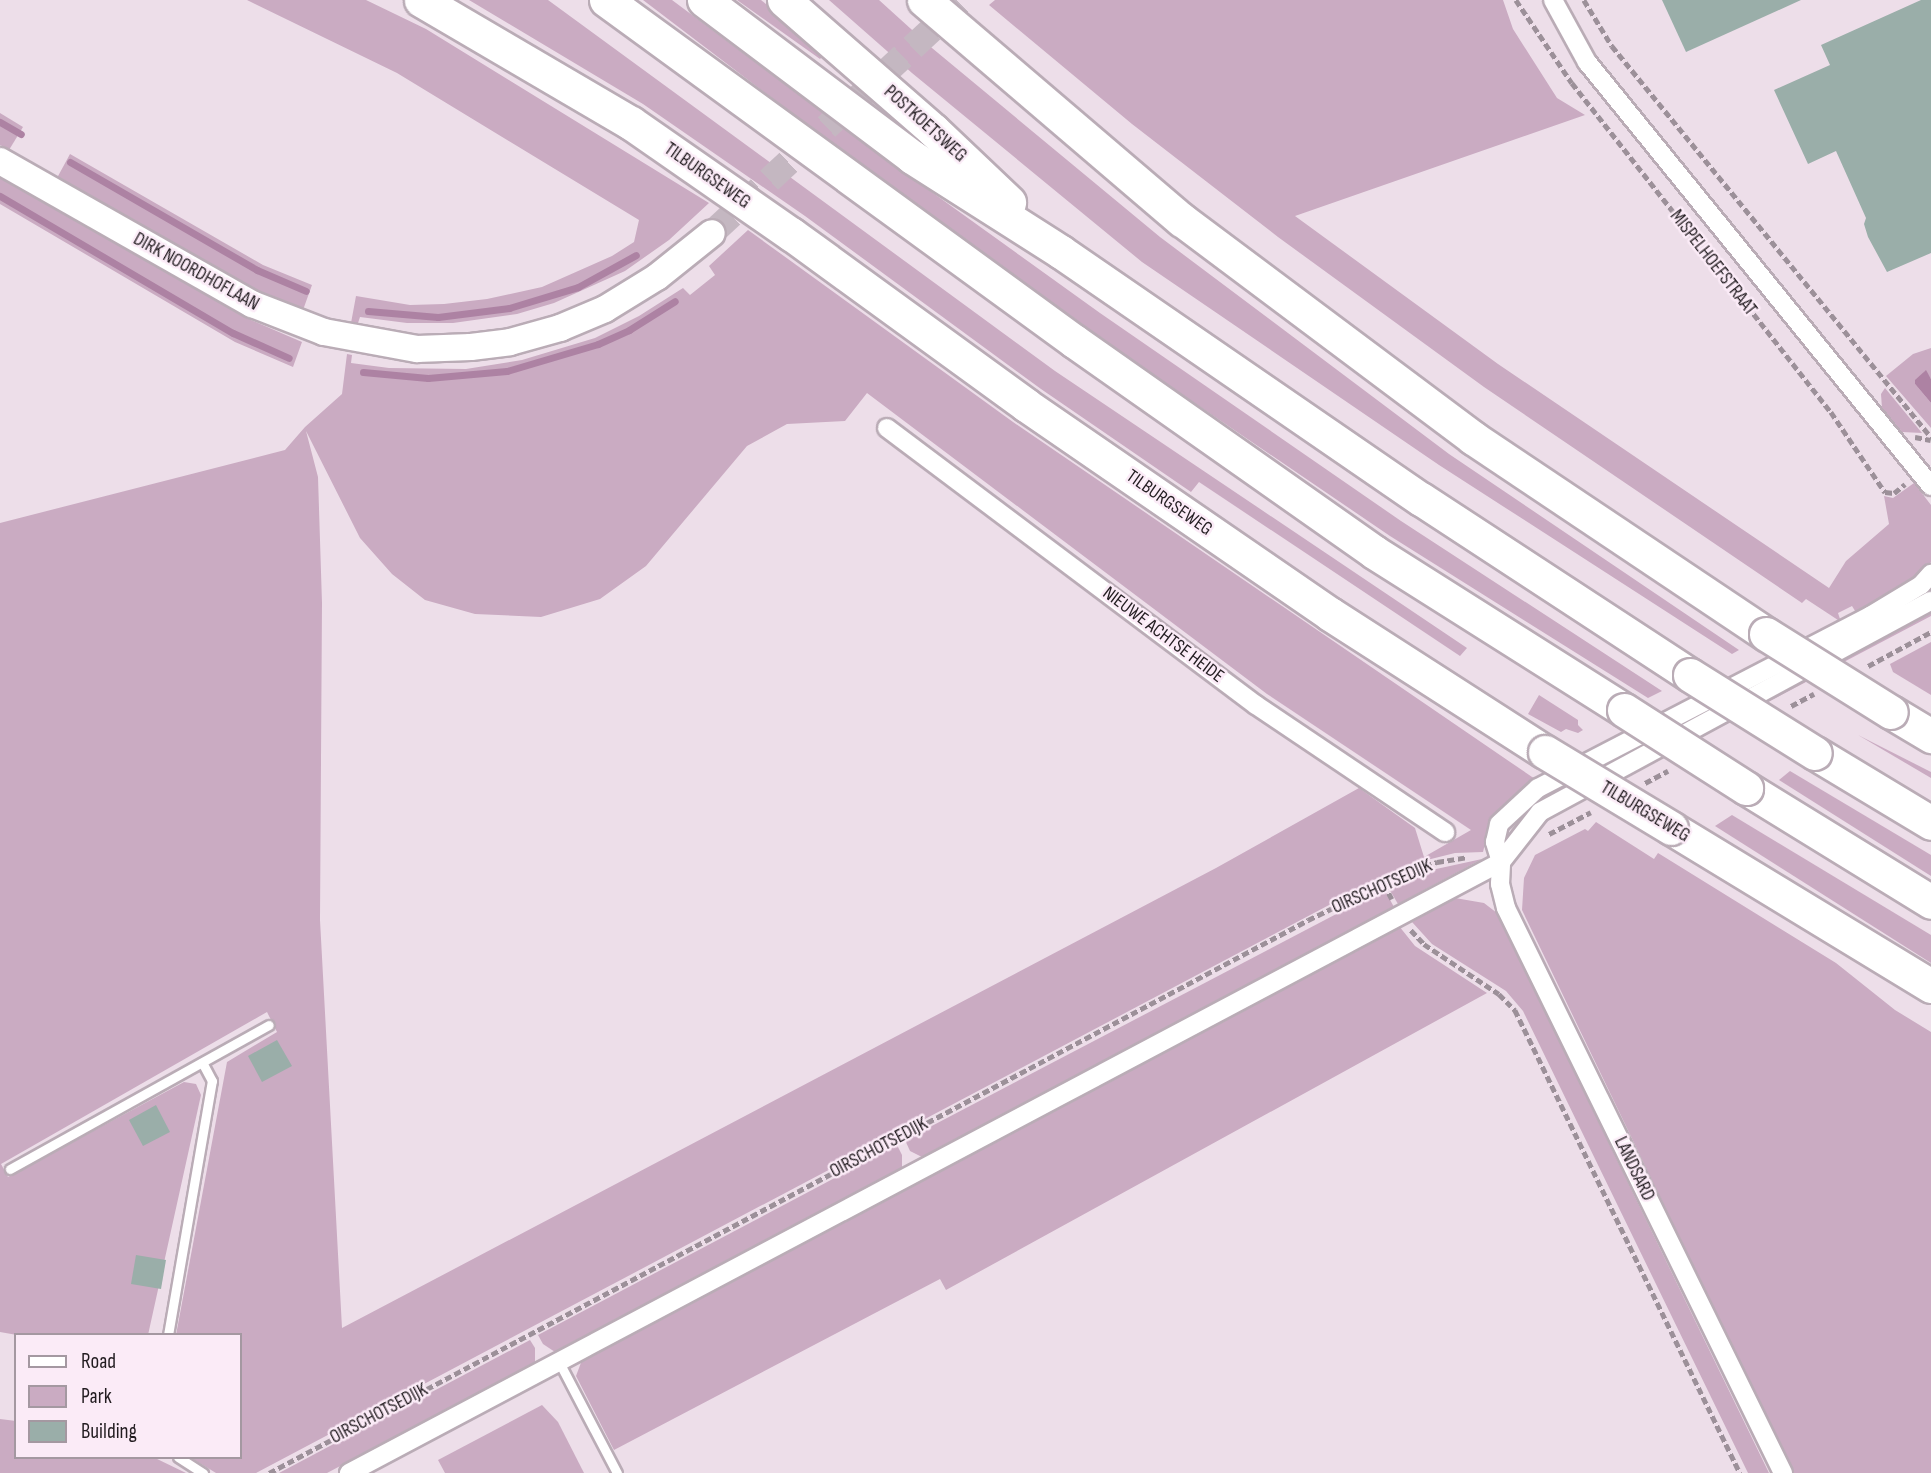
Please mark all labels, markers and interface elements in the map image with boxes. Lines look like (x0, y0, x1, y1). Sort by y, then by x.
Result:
street label: POSTKOETSWEG (879, 81, 971, 167)
street label: TILBURGSEWEG (660, 138, 754, 214)
street label: MISPELHOEFSTRAAT (1665, 206, 1761, 320)
street label: DIRK NOORDHOFLAAN (129, 228, 263, 316)
street label: TILBURGSEWEG (1122, 465, 1216, 541)
street label: NIEUWE ACHTSE HEIDE (1098, 582, 1228, 688)
street label: TILBURGSEWEG (1596, 776, 1694, 848)
street label: OIRSCHOTSEDIJK (1328, 855, 1436, 919)
street label: OIRSCHOTSEDIJK (826, 1113, 932, 1183)
street label: LANDSARD (1609, 1133, 1659, 1205)
legend (14, 1333, 242, 1459)
text: Road (81, 1349, 116, 1374)
street label: OIRSCHOTSEDIJK (326, 1379, 432, 1449)
text: Park (81, 1384, 112, 1409)
text: Building (81, 1419, 137, 1444)

